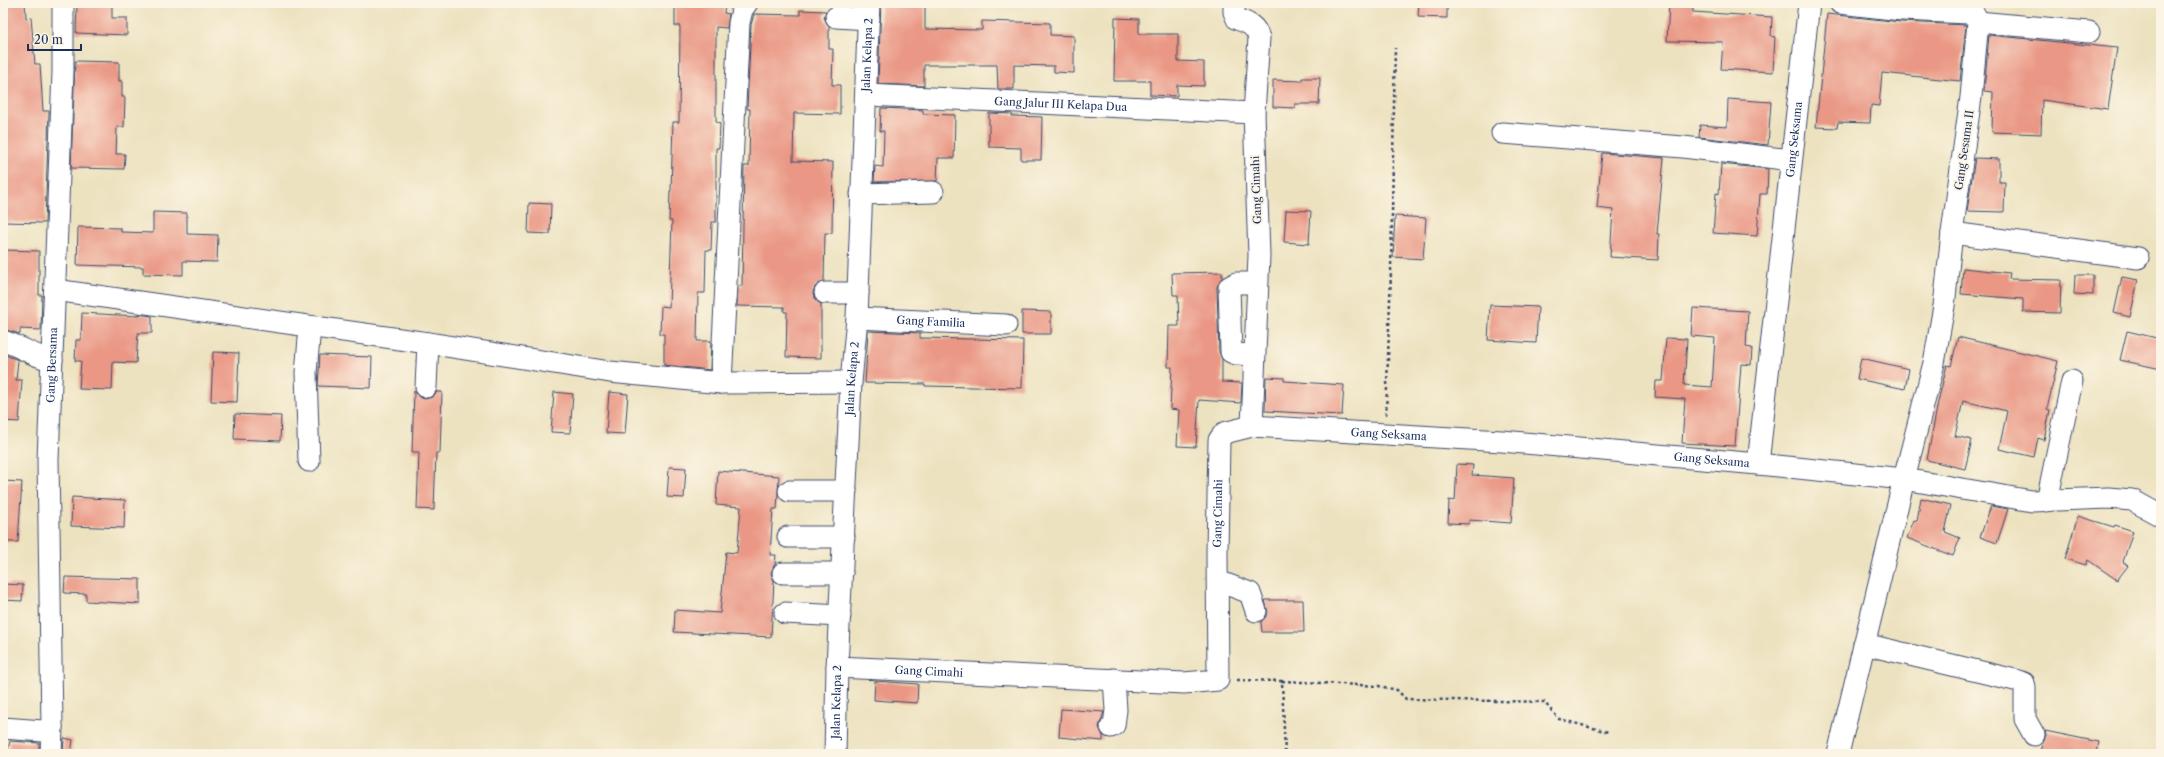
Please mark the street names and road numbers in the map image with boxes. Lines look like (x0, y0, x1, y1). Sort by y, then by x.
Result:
street label: Jalan Kelapa 2 (859, 18, 875, 94)
street label: Gang Jalur III Kelapa Dua (994, 94, 1128, 114)
street label: Gang Seksama (1783, 101, 1805, 178)
street label: Gang Sesama II (1951, 109, 1977, 191)
street label: Gang Cimahi (1248, 155, 1264, 224)
street label: Gang Familia (896, 313, 966, 330)
street label: Gang Bersama (43, 327, 60, 403)
street label: Jalan Kelapa 2 (842, 341, 862, 418)
street label: Gang Seksama (1350, 425, 1427, 443)
street label: Gang Seksama (1673, 449, 1750, 470)
street label: Gang Cimahi (1210, 479, 1225, 548)
street label: Gang Cimahi (894, 663, 964, 680)
street label: Jalan Kelapa 2 (828, 665, 844, 741)

